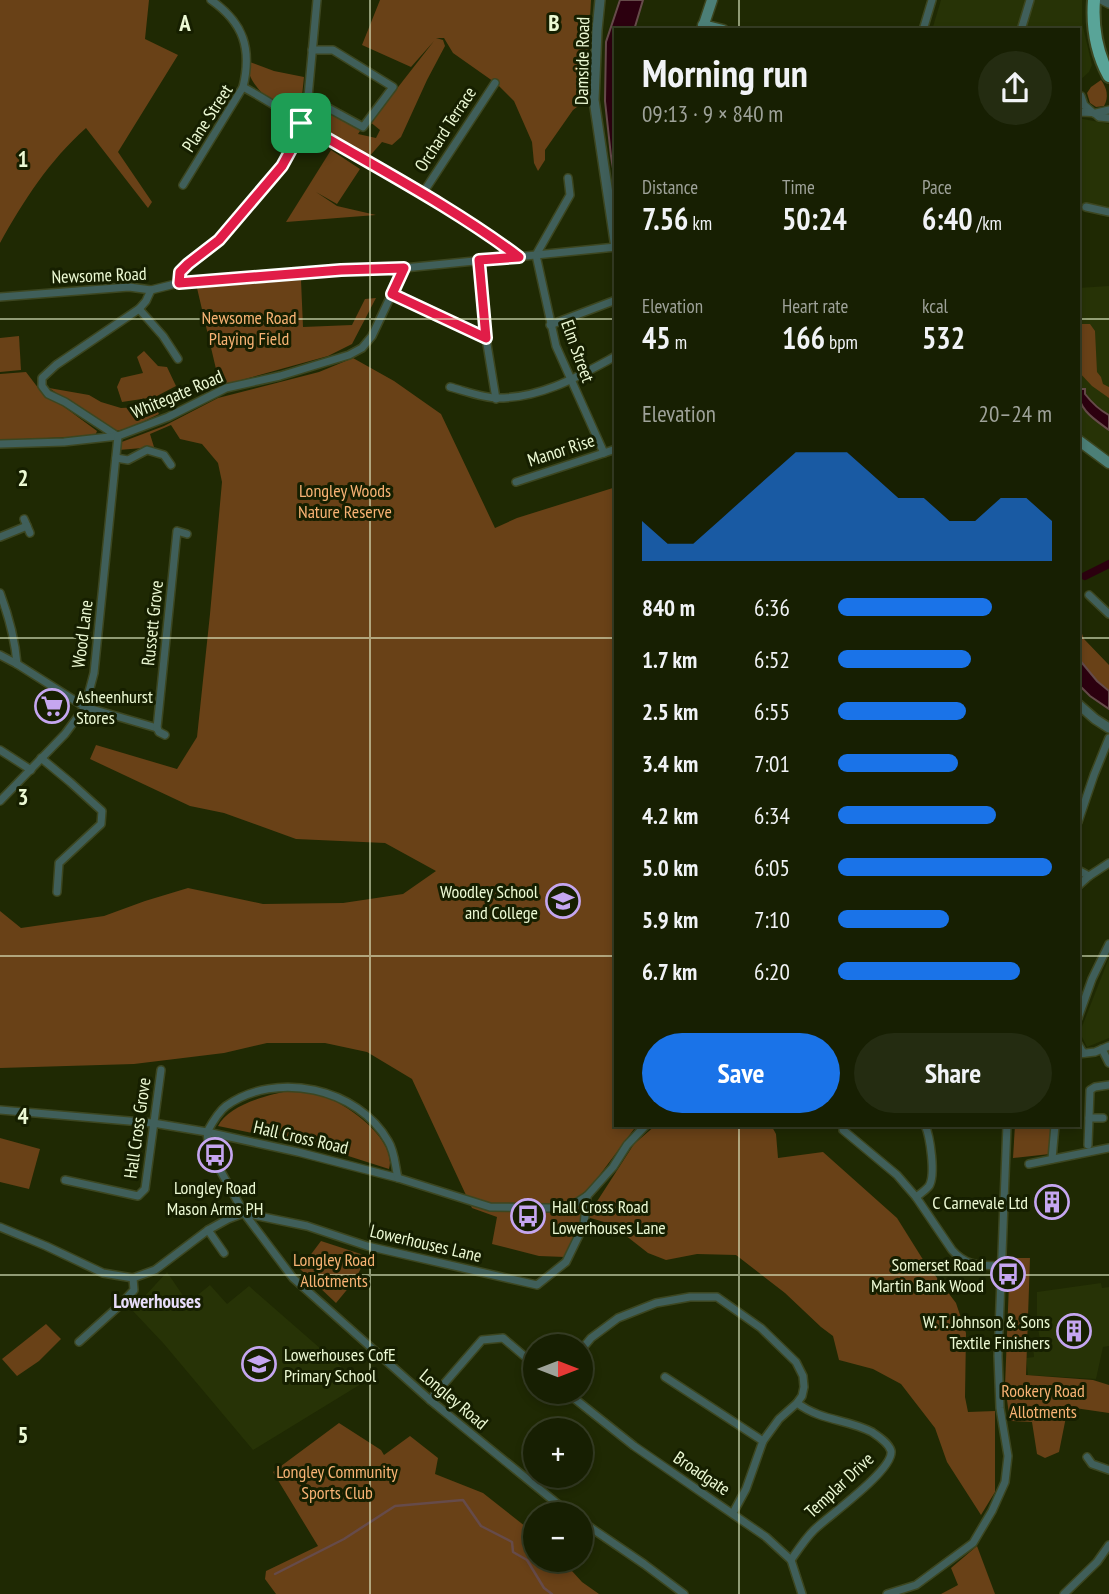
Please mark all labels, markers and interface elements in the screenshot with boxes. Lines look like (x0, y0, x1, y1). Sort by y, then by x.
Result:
text: A (178, 8, 191, 37)
text: B (548, 8, 560, 37)
street label: Damside Road (570, 17, 594, 105)
text: Morning run (642, 48, 808, 97)
button: share (978, 51, 1052, 125)
street label: Plane Street (177, 80, 237, 156)
street label: Orchard Terrace (409, 82, 481, 176)
pin (271, 93, 331, 153)
text: 09:13 · 9 × 840 m (642, 99, 783, 128)
icon: arrive (282, 104, 320, 142)
text: 1 (18, 144, 29, 173)
text: Distance (642, 175, 698, 199)
text: Time (782, 175, 815, 199)
text: Pace (922, 175, 952, 199)
text: 7.56 (642, 199, 688, 238)
text: 50:24 (782, 199, 847, 238)
text: 6:40 (922, 199, 973, 238)
text: km (688, 211, 712, 235)
text: /km (973, 211, 1002, 235)
street label: Newsome Road (51, 262, 147, 288)
text: Elevation (642, 294, 703, 318)
text: Heart rate (782, 294, 848, 318)
text: kcal (922, 294, 948, 318)
park label: Newsome Road Playing Field (201, 306, 297, 350)
street label: Elm Street (556, 317, 600, 385)
text: 45 (642, 318, 671, 357)
text: 166 (782, 318, 825, 357)
text: 532 (922, 318, 965, 357)
text: m (671, 330, 687, 354)
text: bpm (825, 330, 858, 354)
street label: Whitegate Road (128, 364, 226, 424)
text: Elevation (642, 399, 716, 428)
text: 20–24 m (979, 399, 1052, 428)
street label: Manor Rise (525, 428, 597, 472)
text: 2 (18, 463, 29, 492)
park label: Longley Woods Nature Reserve (298, 479, 392, 523)
street label: Russett Grove (136, 579, 168, 667)
text: 840 m (642, 593, 695, 622)
text: 6:36 (754, 593, 790, 622)
street label: Wood Lane (66, 599, 98, 669)
text: 1.7 km (642, 645, 697, 674)
text: 6:52 (754, 645, 790, 674)
place label: Asheenhurst Stores (76, 685, 153, 729)
supermarket icon: Asheenhurst Stores (33, 687, 71, 725)
text: 2.5 km (642, 697, 698, 726)
text: 6:55 (754, 697, 790, 726)
text: 3.4 km (642, 749, 698, 778)
text: 7:01 (754, 749, 790, 778)
text: 3 (18, 782, 29, 811)
text: 4.2 km (642, 801, 698, 830)
text: 6:34 (754, 801, 790, 830)
text: 5.0 km (642, 853, 698, 882)
text: 6:05 (754, 853, 790, 882)
place label: Woodley School and College (440, 880, 539, 924)
school or university icon: Woodley School and College (544, 882, 582, 920)
text: 5.9 km (642, 905, 698, 934)
text: 7:10 (754, 905, 790, 934)
text: 6.7 km (642, 957, 697, 986)
text: 6:20 (754, 957, 790, 986)
button: Save (642, 1033, 840, 1113)
button: Share (854, 1033, 1052, 1113)
street label: Hall Cross Grove (119, 1076, 155, 1180)
text: 4 (18, 1101, 29, 1130)
street label: Hall Cross Road (251, 1115, 351, 1159)
bus stop icon: Longley Road Mason Arms PH (196, 1136, 234, 1174)
place label: Longley Road Mason Arms PH (167, 1176, 263, 1220)
building icon: C Carnevale Ltd (1033, 1183, 1071, 1221)
place label: C Carnevale Ltd (932, 1191, 1028, 1214)
place label: Hall Cross Road Lowerhouses Lane (552, 1195, 666, 1239)
bus stop icon: Hall Cross Road Lowerhouses Lane (509, 1197, 547, 1235)
street label: Lowerhouses Lane (368, 1219, 484, 1267)
park label: Longley Road Allotments (293, 1248, 375, 1292)
place label: Somerset Road Martin Bank Wood (871, 1253, 984, 1297)
bus stop icon: Somerset Road Martin Bank Wood (989, 1255, 1027, 1293)
district label: Lowerhouses (113, 1289, 201, 1313)
place label: W. T. Johnson & Sons Textile Finishers (923, 1310, 1050, 1354)
building icon: W. T. Johnson & Sons Textile Finishers (1055, 1312, 1093, 1350)
north arrow (523, 1334, 593, 1404)
map controls (523, 1334, 593, 1572)
place label: Lowerhouses CofE Primary School (284, 1343, 396, 1387)
school or university icon: Lowerhouses CofE Primary School (240, 1345, 278, 1383)
street label: Longley Road (415, 1364, 493, 1434)
park label: Rookery Road Allotments (1001, 1379, 1085, 1423)
button: + (523, 1418, 593, 1488)
text: 5 (18, 1420, 29, 1449)
street label: Broadgate (669, 1446, 735, 1500)
street label: Templar Drive (800, 1447, 878, 1523)
park label: Longley Community Sports Club (276, 1460, 398, 1504)
button: − (523, 1502, 593, 1572)

